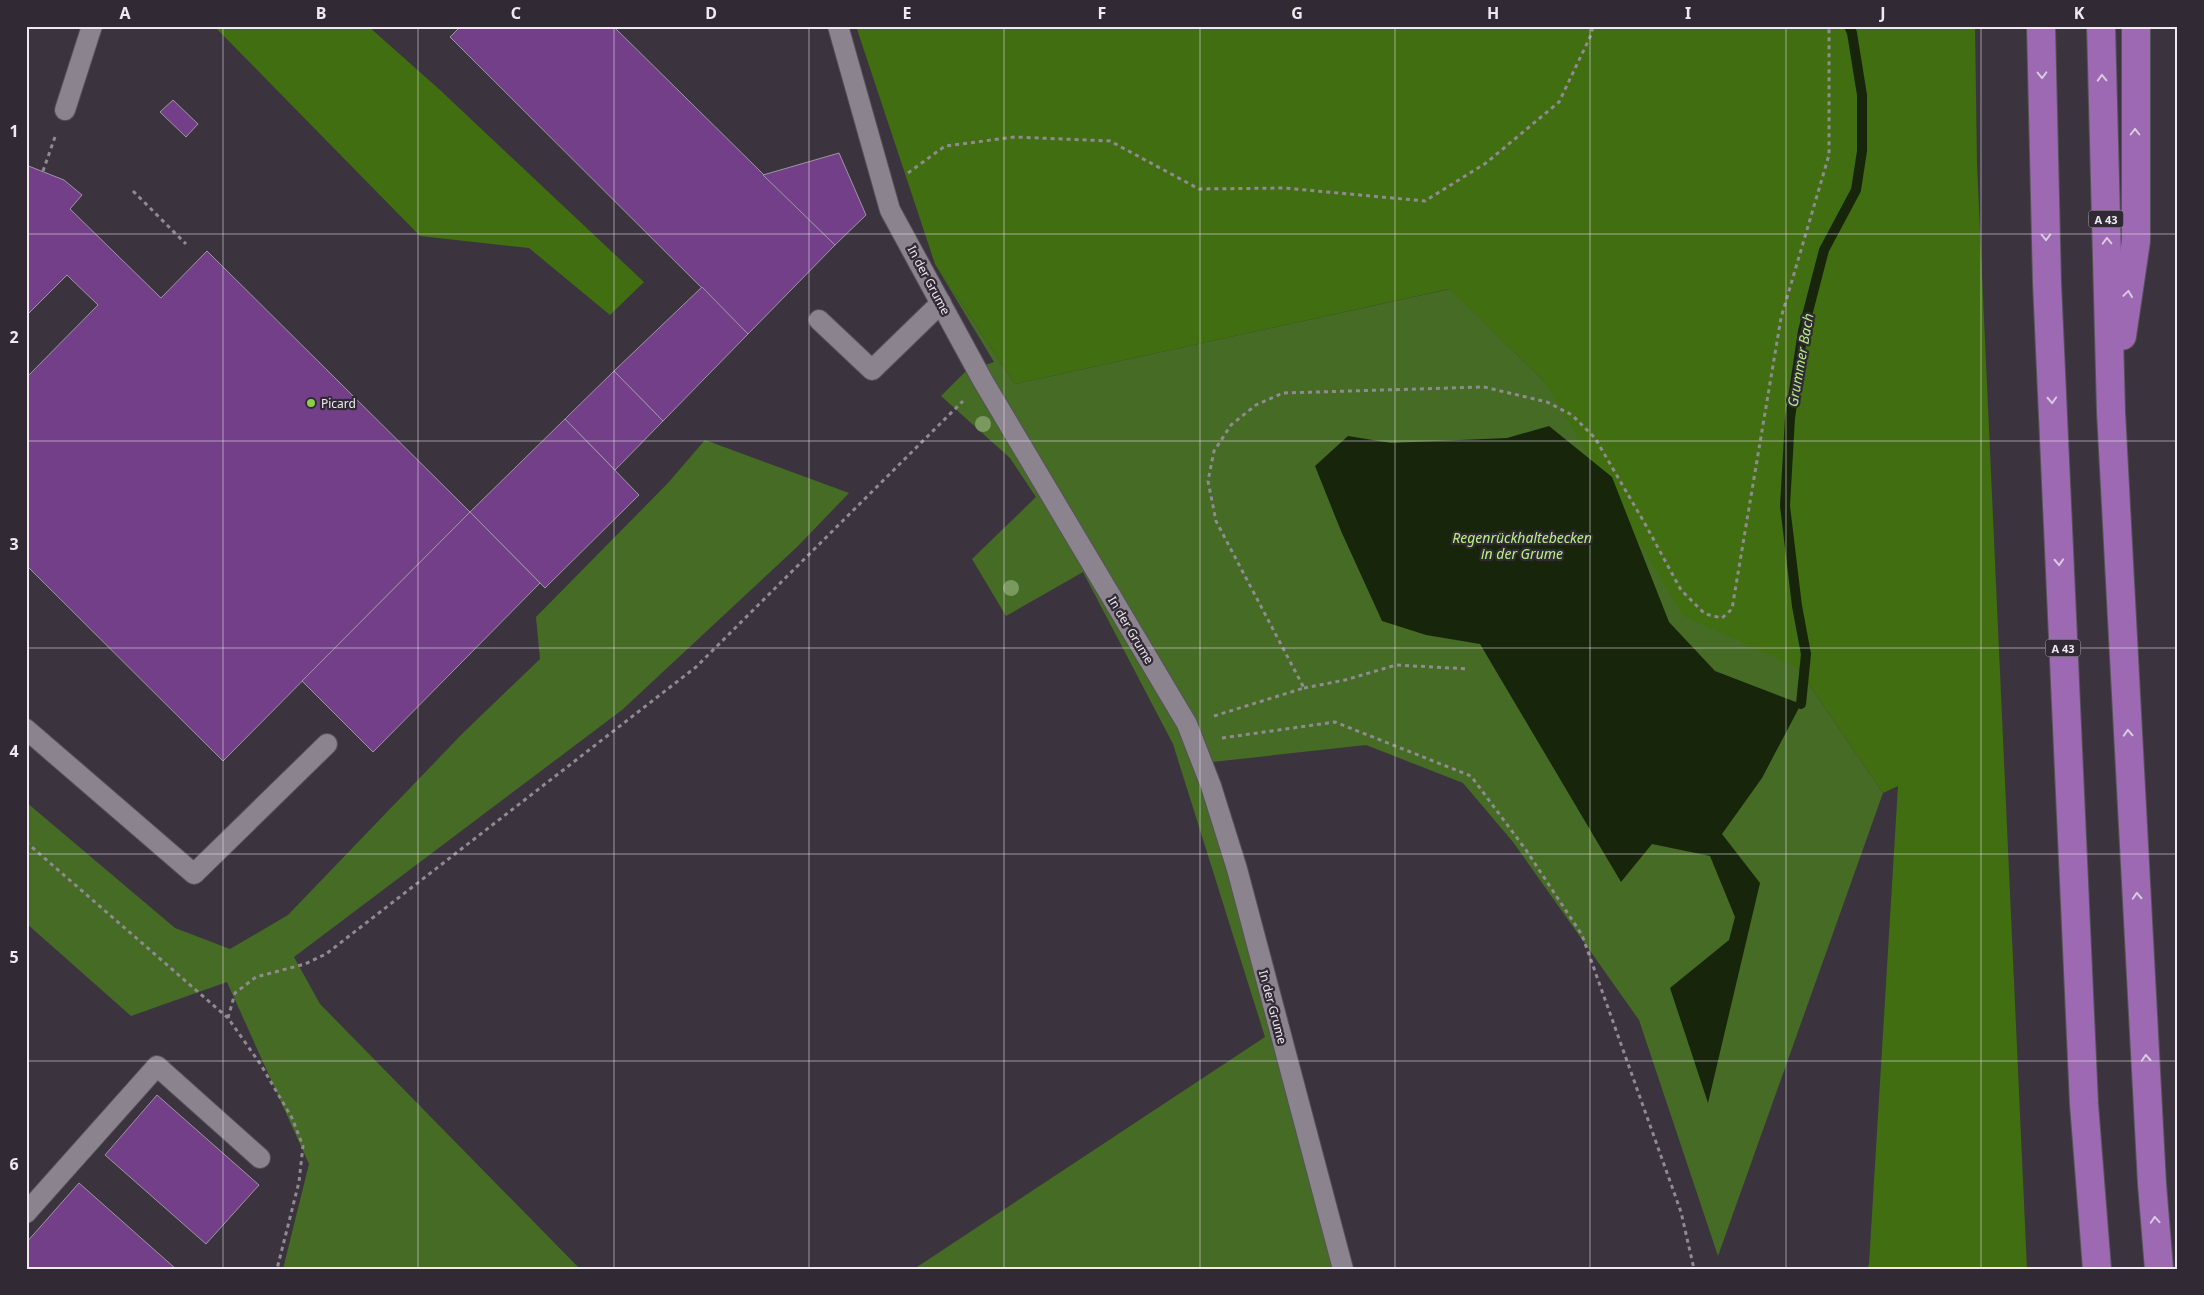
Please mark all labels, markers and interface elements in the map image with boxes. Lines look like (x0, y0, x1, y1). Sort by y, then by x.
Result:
text: A (119, 2, 131, 24)
text: B (316, 2, 326, 24)
text: C (511, 2, 521, 24)
text: D (705, 2, 717, 24)
text: E (903, 2, 912, 24)
text: F (1098, 2, 1106, 24)
text: G (1291, 2, 1303, 24)
text: H (1487, 2, 1499, 24)
text: I (1685, 2, 1691, 24)
text: J (1878, 2, 1886, 24)
text: K (2074, 2, 2085, 24)
one-way arrow (2037, 72, 2047, 79)
one-way arrow (2097, 74, 2107, 82)
text: 1 (9, 120, 19, 142)
one-way arrow (2130, 128, 2140, 136)
road number: A 43 (2088, 210, 2124, 228)
one-way arrow (2040, 234, 2051, 242)
one-way arrow (2101, 236, 2112, 244)
street label: In der Grume (904, 242, 954, 318)
one-way arrow (2122, 290, 2133, 298)
water label: Grummer Bach (1782, 312, 1818, 408)
text: 2 (9, 326, 19, 348)
place label: Picard (321, 395, 356, 412)
one-way arrow (2047, 396, 2057, 404)
marker: Picard (305, 397, 317, 409)
water label: Regenrückhaltebecken in der Grume (1452, 528, 1592, 563)
text: 3 (9, 533, 19, 555)
one-way arrow (2054, 558, 2065, 566)
street label: In der Grume (1104, 593, 1158, 667)
road number: A 43 (2046, 640, 2080, 656)
one-way arrow (2123, 729, 2134, 737)
text: 4 (9, 740, 19, 762)
one-way arrow (2132, 891, 2143, 899)
text: 5 (9, 946, 19, 968)
street label: In der Grume (1255, 968, 1291, 1046)
one-way arrow (2140, 1054, 2151, 1062)
text: 6 (9, 1153, 19, 1175)
one-way arrow (2150, 1216, 2161, 1224)

